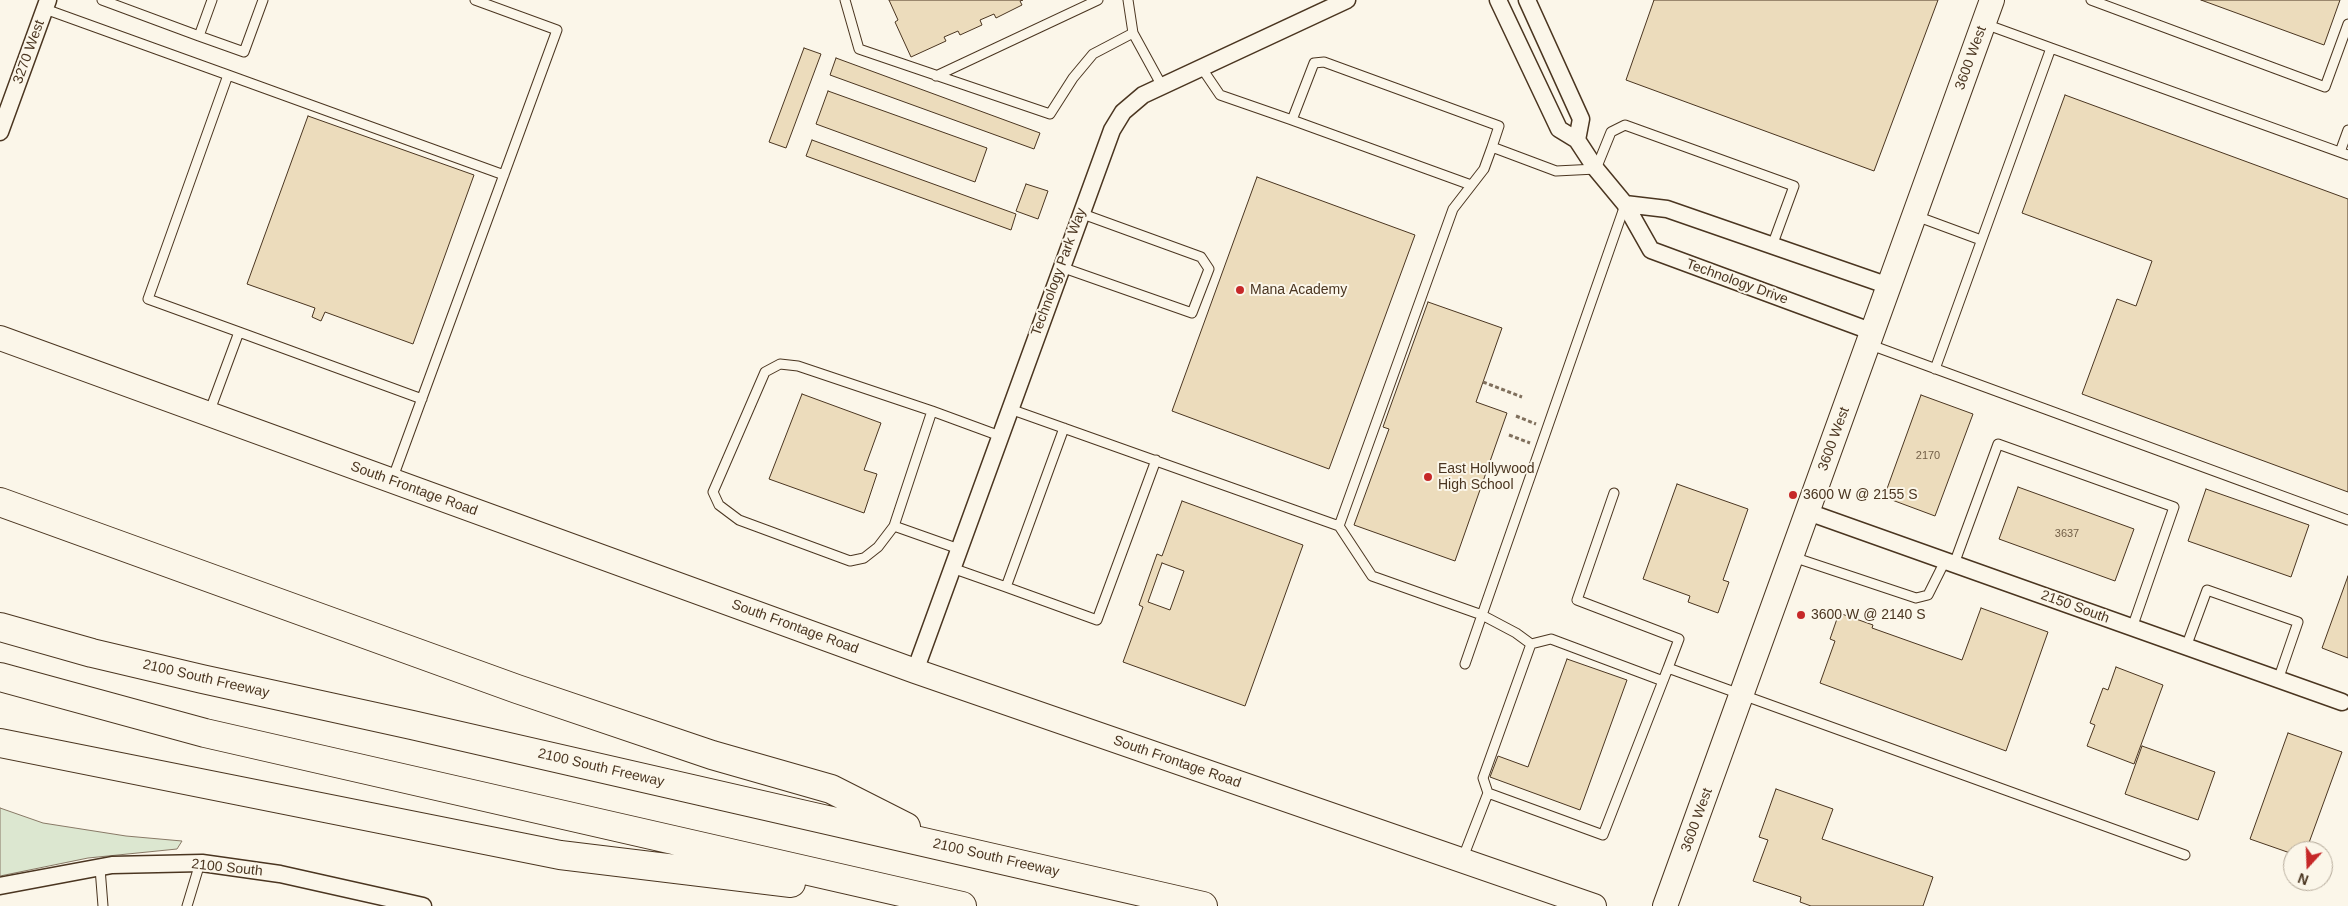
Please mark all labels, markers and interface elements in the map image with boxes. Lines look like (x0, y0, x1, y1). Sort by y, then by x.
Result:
street label: 3270 West (10, 18, 48, 86)
street label: 3600 West (1952, 24, 1990, 92)
street label: Technology Park Way (1028, 206, 1090, 338)
street label: Technology Drive (1684, 256, 1790, 308)
place label: Mana Academy (1250, 282, 1347, 298)
marker: Mana Academy (1234, 284, 1246, 296)
street label: 3600 West (1815, 405, 1853, 473)
house number: 2170 (1916, 449, 1940, 463)
street label: South Frontage Road (348, 458, 480, 520)
place label: East Hollywood High School (1438, 461, 1534, 494)
marker: East Hollywood High School (1422, 471, 1434, 483)
place label: 3600 W @ 2155 S (1803, 487, 1918, 503)
marker: 3600 W @ 2155 S (1787, 489, 1799, 501)
house number: 3637 (2055, 527, 2079, 541)
street label: 2150 South (2038, 587, 2112, 627)
street label: South Frontage Road (729, 596, 861, 658)
place label: 3600 W @ 2140 S (1811, 607, 1926, 623)
marker: 3600 W @ 2140 S (1795, 609, 1807, 621)
street label: 2100 South Freeway (141, 656, 271, 702)
street label: South Frontage Road (1111, 732, 1243, 792)
street label: 2100 South Freeway (536, 745, 666, 791)
street label: 3600 West (1678, 786, 1716, 854)
street label: 2100 South Freeway (931, 835, 1061, 881)
north arrow (2283, 841, 2333, 891)
street label: 2100 South (191, 856, 263, 880)
text: N (2296, 870, 2311, 888)

